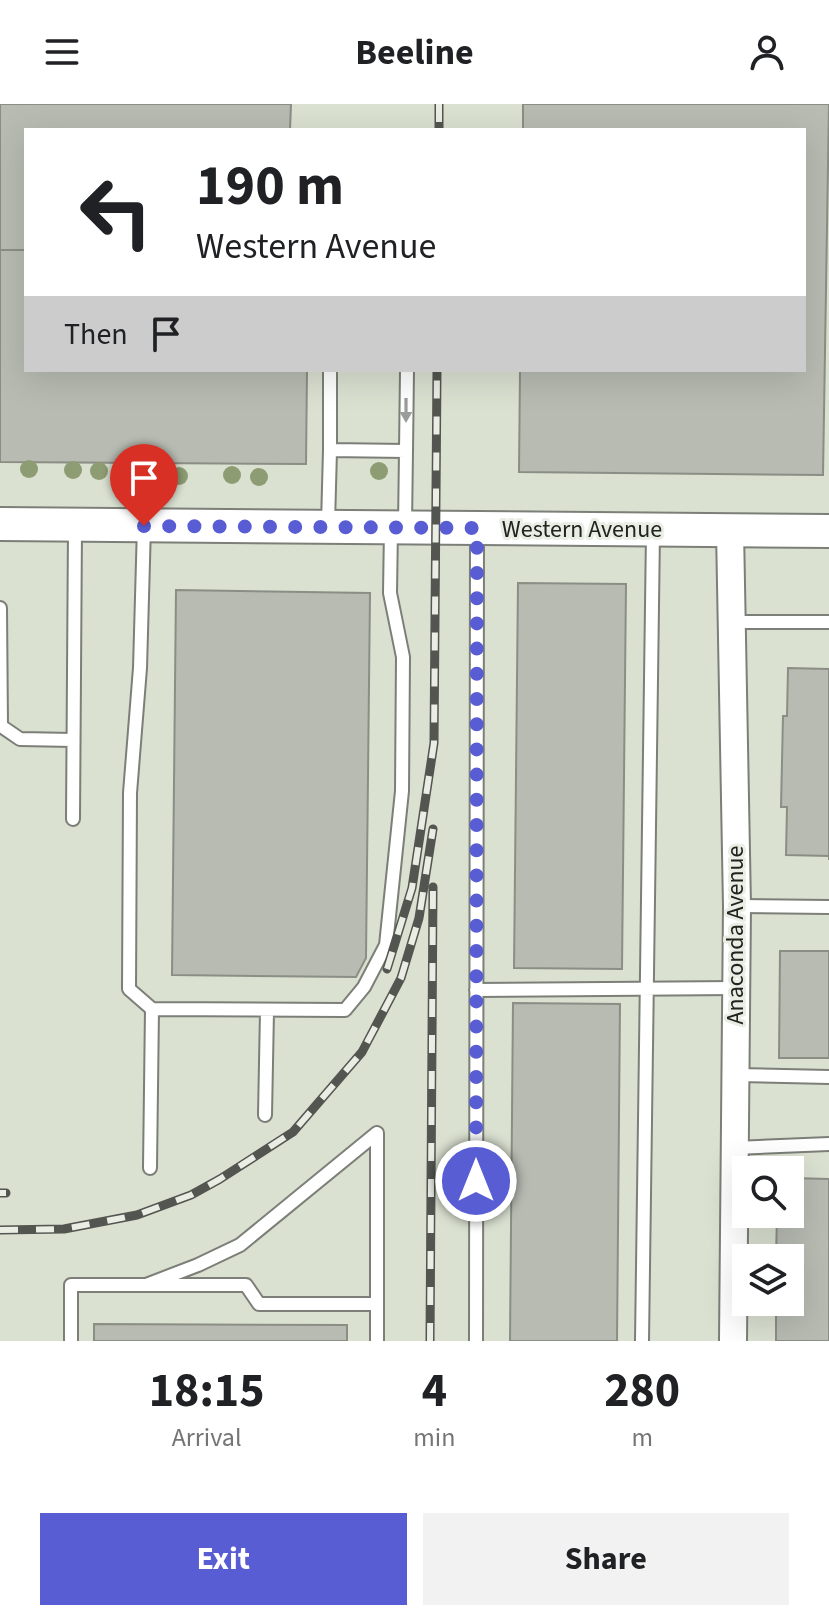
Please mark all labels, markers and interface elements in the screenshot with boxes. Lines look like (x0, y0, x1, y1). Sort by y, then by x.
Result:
text: Beeline (355, 27, 474, 78)
icon: menu (40, 30, 84, 74)
icon: person (745, 30, 789, 74)
text: 190 m (196, 147, 344, 226)
icon: left (64, 160, 168, 264)
text: Western Avenue (196, 221, 436, 272)
icon: arrive (144, 312, 188, 356)
text: Then (64, 313, 128, 356)
one-way arrow (400, 398, 412, 423)
pin (110, 444, 178, 526)
icon: arrive (122, 456, 166, 500)
street label: Western Avenue (502, 512, 662, 547)
street label: Anaconda Avenue (718, 845, 753, 1025)
position arrow (434, 1139, 518, 1223)
map controls (732, 1156, 804, 1316)
button: search (732, 1156, 804, 1228)
button: layers (732, 1244, 804, 1316)
text: 18:15 (149, 1357, 265, 1425)
text: 4 (422, 1357, 447, 1425)
text: 280 (604, 1357, 680, 1425)
text: Arrival (172, 1419, 242, 1456)
text: min (413, 1419, 455, 1456)
text: m (631, 1419, 653, 1456)
button: Exit (40, 1513, 407, 1605)
button: Share (423, 1513, 789, 1605)

